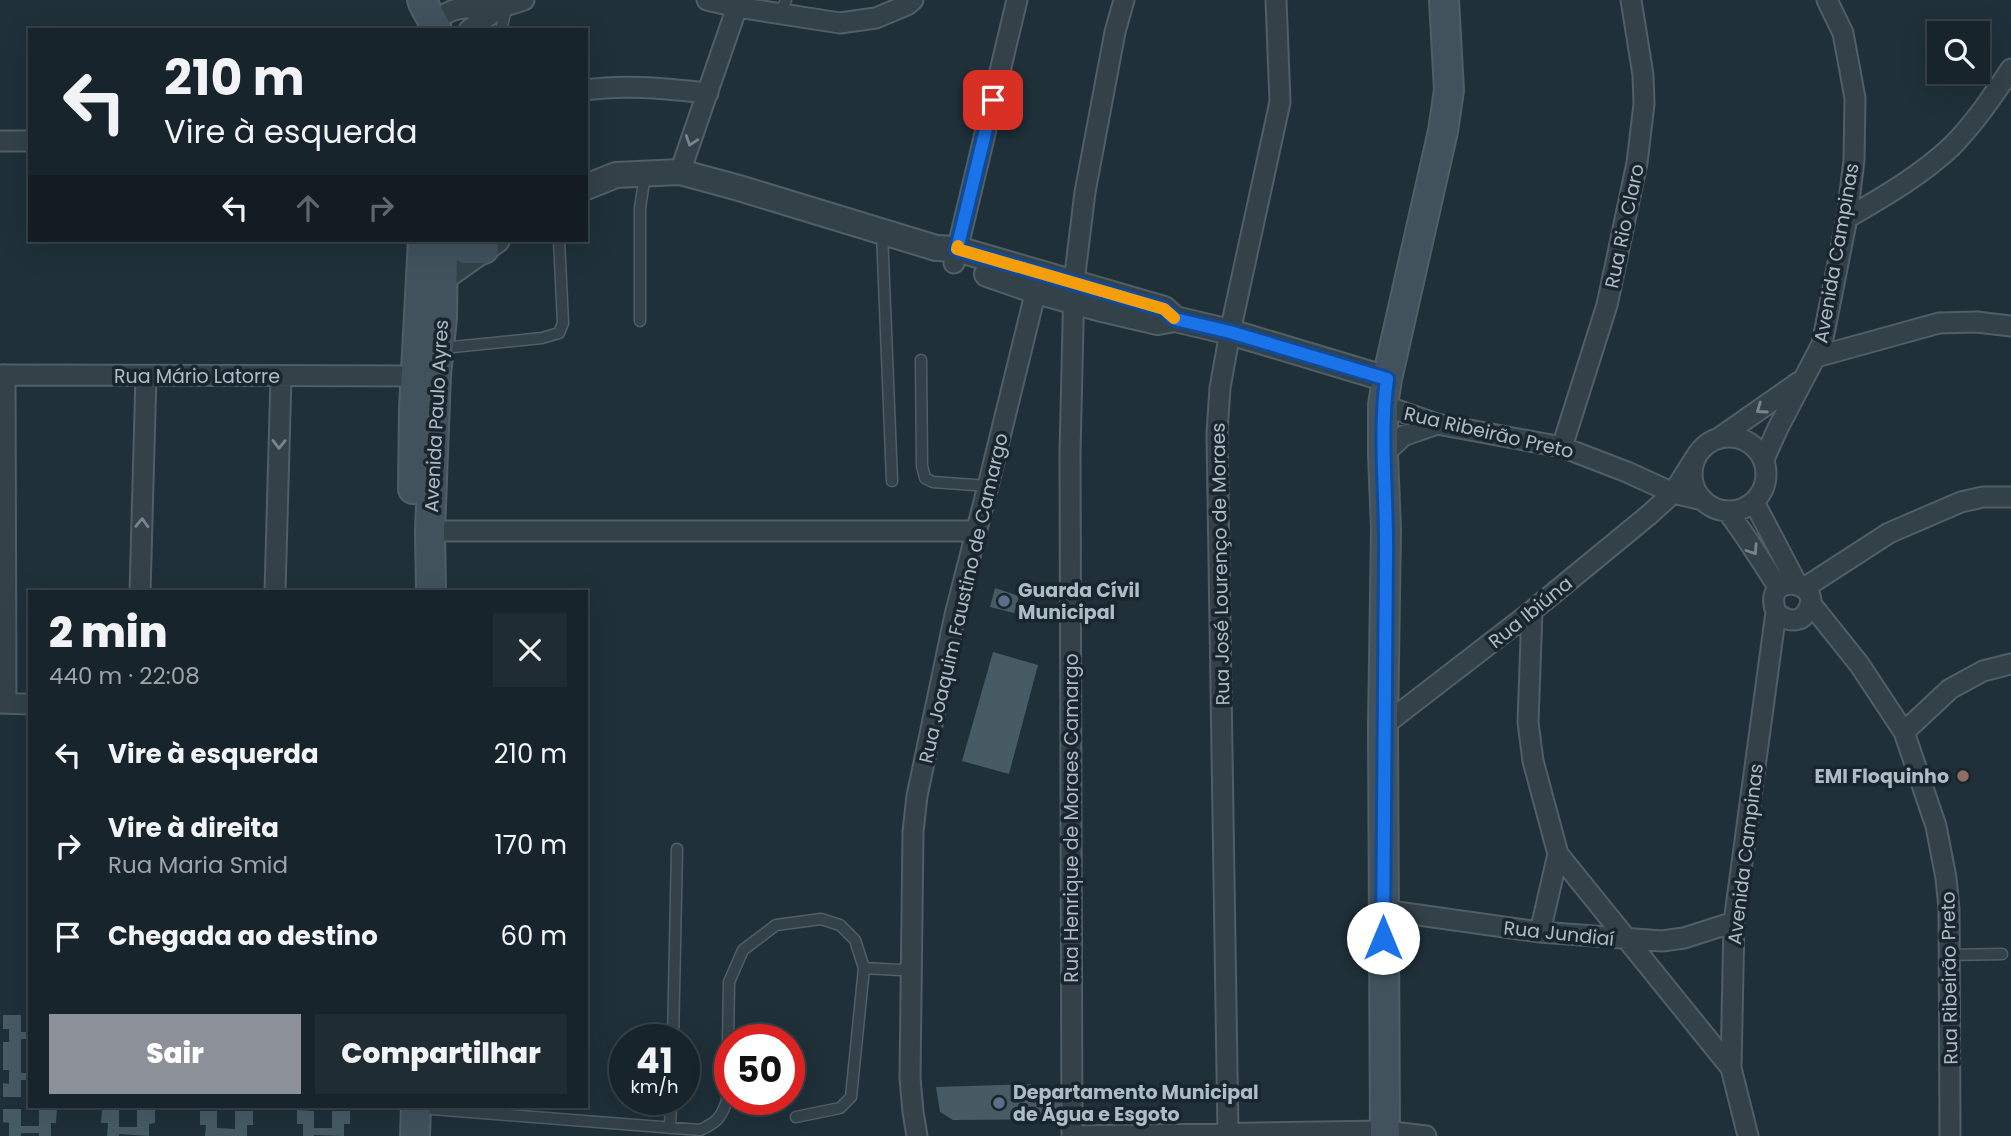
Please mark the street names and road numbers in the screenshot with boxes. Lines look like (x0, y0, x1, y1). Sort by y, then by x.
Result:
street label: Rua Rio Claro (1598, 161, 1651, 291)
street label: Avenida Campinas (1807, 161, 1866, 345)
street label: Avenida Paulo Ayres (418, 319, 455, 513)
street label: Rua Mário Latorre (114, 363, 280, 390)
street label: Rua Ribeirão Preto (1401, 400, 1576, 465)
street label: Rua José Lourenço de Moraes (1205, 422, 1236, 706)
street label: Rua Joaquim Faustino de Camargo (912, 430, 1015, 766)
street label: Rua Ibiúna (1483, 570, 1578, 655)
street label: Rua Henrique de Moraes Camargo (1058, 653, 1085, 983)
street label: Avenida Campinas (1721, 762, 1770, 946)
street label: Rua Ribeirão Preto (1934, 891, 1965, 1065)
street label: Rua Jundiaí (1502, 914, 1616, 953)

